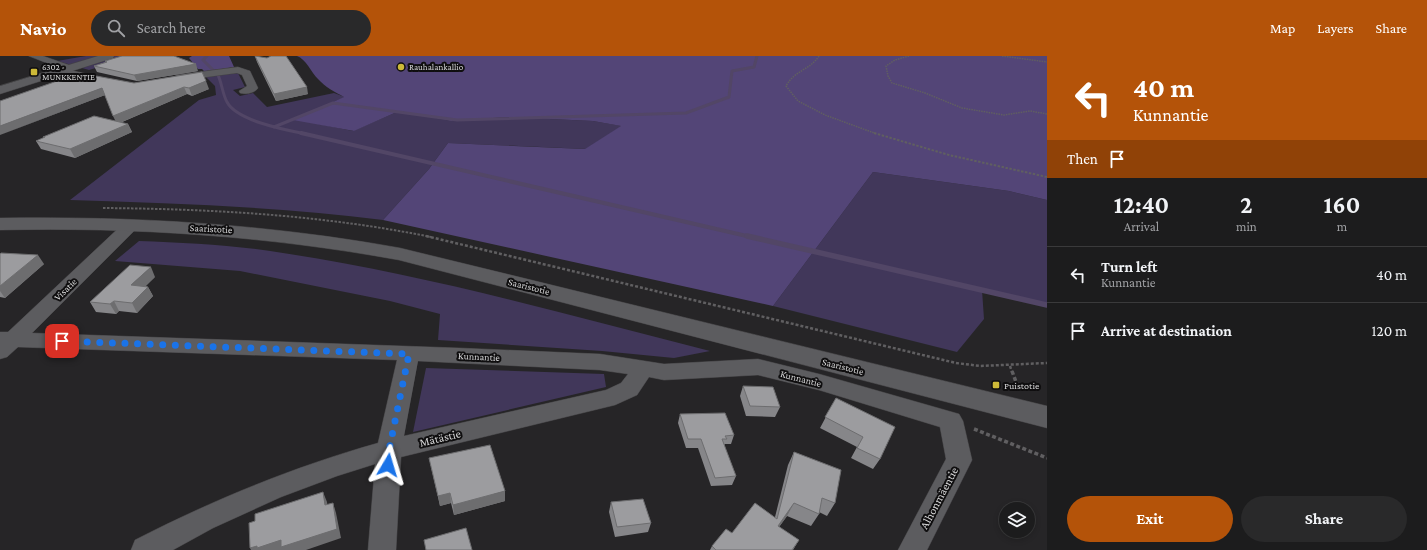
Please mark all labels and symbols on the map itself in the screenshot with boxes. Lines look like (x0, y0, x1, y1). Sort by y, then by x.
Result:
place label: 6302 - MUNKKENTIE (42, 62, 95, 82)
marker: Rauhalankallio (396, 62, 406, 72)
place label: Rauhalankallio (409, 62, 464, 72)
marker: 6302 - MUNKKENTIE (29, 67, 39, 77)
street label: Saaristotie (189, 222, 233, 235)
street label: Visatie (52, 276, 79, 303)
street label: Saaristotie (507, 276, 551, 297)
pin (45, 324, 79, 358)
street label: Kunnantie (458, 350, 501, 363)
street label: Saaristotie (821, 356, 865, 377)
street label: Kunnantie (779, 368, 823, 389)
marker: Puistotie (991, 380, 1001, 390)
place label: Puistotie (1004, 380, 1040, 391)
street label: Mätästie (418, 426, 462, 450)
position arrow (367, 444, 409, 486)
street label: Alhonmäentie (917, 465, 961, 531)

